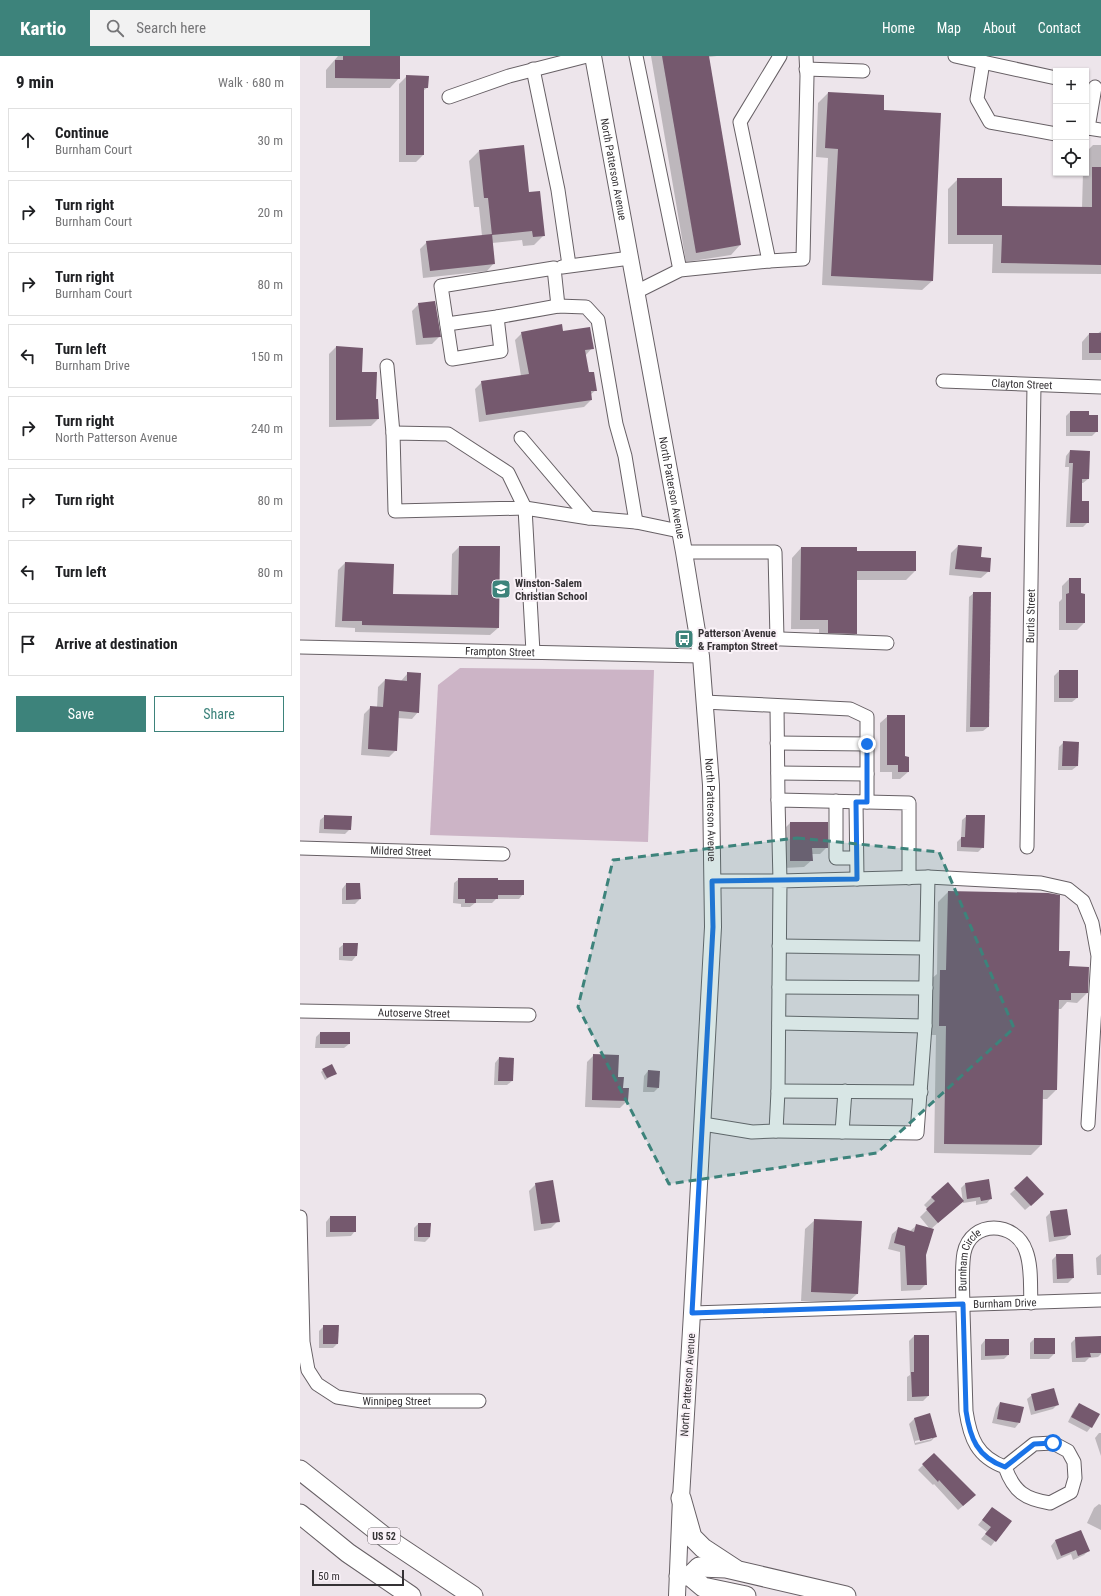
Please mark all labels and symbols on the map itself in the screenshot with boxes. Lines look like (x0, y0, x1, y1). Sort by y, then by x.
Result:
street label: North Patterson Avenue (598, 117, 629, 221)
street label: Clayton Street (991, 376, 1053, 392)
street label: North Patterson Avenue (656, 436, 688, 540)
place label: Winston-Salem Christian School (515, 577, 588, 603)
school or university icon: Winston-Salem Christian School (490, 578, 512, 600)
street label: Burtis Street (1024, 589, 1037, 643)
place label: Patterson Avenue & Frampton Street (698, 627, 778, 653)
bus stop icon: Patterson Avenue & Frampton Street (673, 628, 695, 650)
street label: Frampton Street (465, 644, 535, 659)
route end (858, 735, 876, 753)
street label: North Patterson Avenue (702, 758, 719, 862)
street label: Mildred Street (370, 844, 432, 858)
street label: Autoserve Street (378, 1006, 450, 1020)
street label: Burnham Circle (956, 1226, 983, 1292)
street label: Burnham Drive (973, 1296, 1037, 1311)
street label: North Patterson Avenue (678, 1333, 698, 1437)
street label: Winnipeg Street (362, 1395, 431, 1408)
route start (1044, 1434, 1062, 1452)
road number: US 52 (368, 1528, 400, 1544)
scale bar (312, 1568, 404, 1587)

